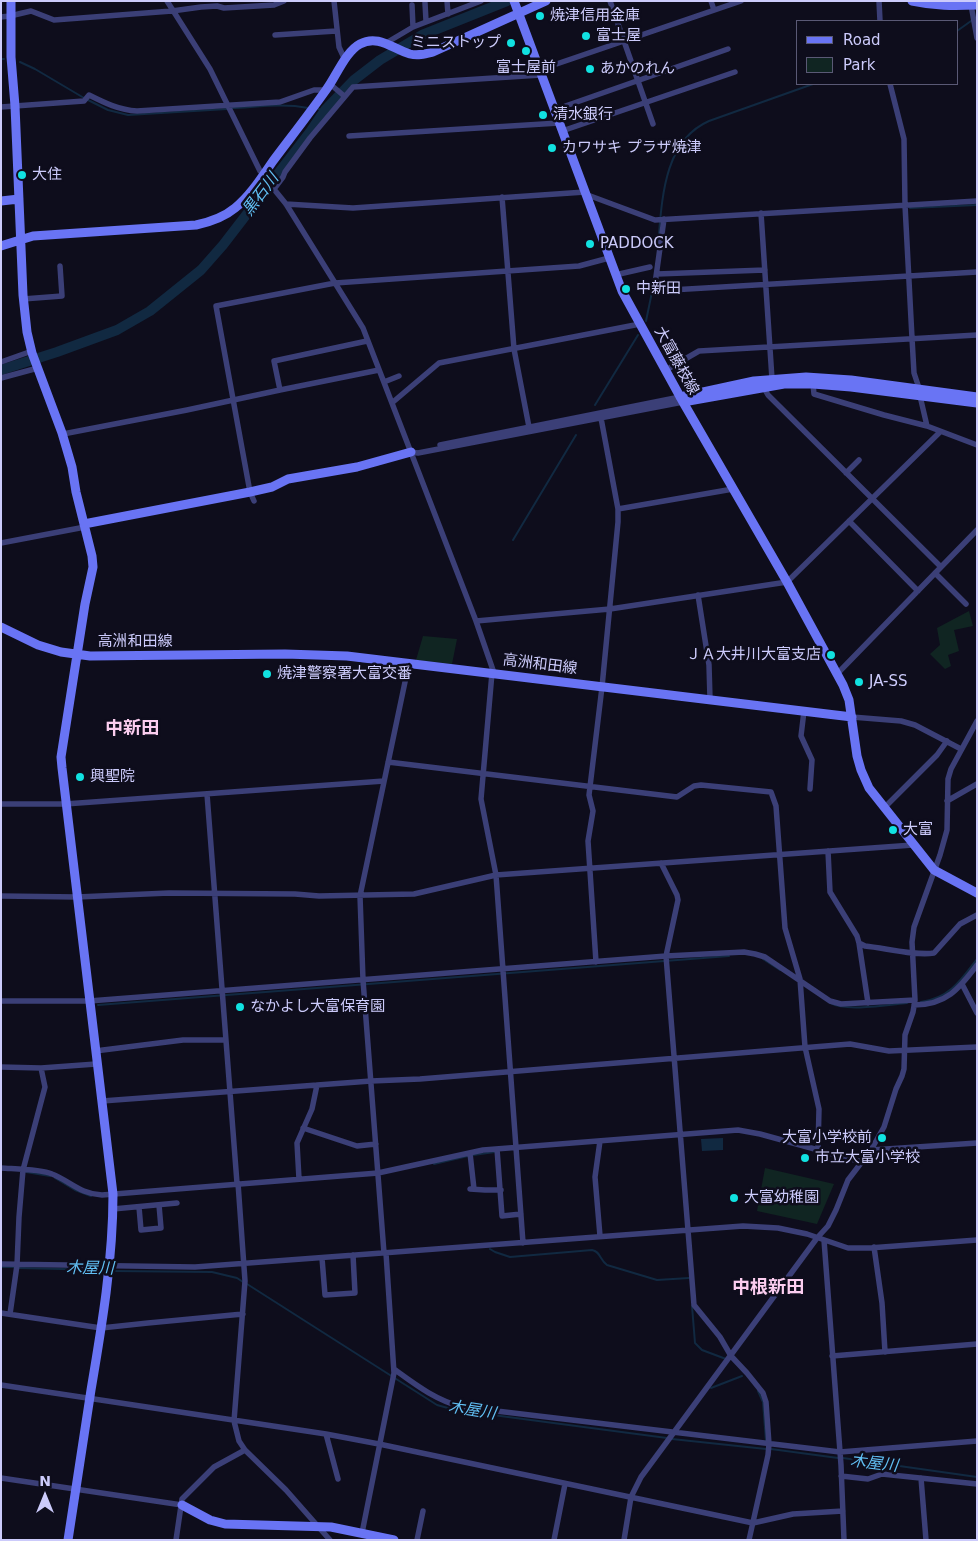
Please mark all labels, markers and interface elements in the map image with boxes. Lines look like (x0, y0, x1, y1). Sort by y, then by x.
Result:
place label: 焼津信用金庫 (550, 7, 640, 25)
marker: 焼津信用金庫 (534, 10, 546, 22)
legend (796, 20, 958, 85)
place label: 富士屋 (596, 27, 641, 45)
marker: 富士屋 (580, 30, 592, 42)
text: Road (843, 31, 881, 49)
place label: ミニストップ (411, 34, 501, 52)
marker: ミニストップ (505, 37, 517, 49)
marker: 富士屋前 (520, 45, 532, 57)
text: Park (843, 56, 875, 74)
place label: 富士屋前 (496, 59, 556, 77)
place label: あかのれん (600, 60, 675, 78)
marker: あかのれん (584, 63, 596, 75)
place label: 清水銀行 (553, 106, 613, 124)
marker: 清水銀行 (537, 109, 549, 121)
place label: カワサキ プラザ焼津 (562, 139, 702, 157)
marker: カワサキ プラザ焼津 (546, 142, 558, 154)
place label: 大住 (32, 166, 62, 184)
marker: 大住 (16, 169, 28, 181)
water label: 黒石川 (239, 170, 283, 220)
place label: PADDOCK (600, 235, 674, 253)
marker: PADDOCK (584, 238, 596, 250)
place label: 中新田 (636, 280, 681, 298)
marker: 中新田 (620, 283, 632, 295)
street label: 大富藤枝線 (650, 324, 702, 398)
street label: 高洲和田線 (98, 633, 172, 651)
place label: ＪＡ大井川大富支店 (686, 646, 821, 664)
marker: ＪＡ大井川大富支店 (825, 649, 837, 661)
street label: 高洲和田線 (502, 651, 578, 679)
place label: 焼津警察署大富交番 (277, 665, 412, 683)
marker: 焼津警察署大富交番 (261, 668, 273, 680)
place label: JA-SS (869, 673, 908, 691)
marker: JA-SS (853, 676, 865, 688)
district label: 中新田 (105, 718, 159, 740)
place label: 興聖院 (90, 768, 135, 786)
marker: 興聖院 (74, 771, 86, 783)
place label: 大富 (903, 821, 933, 839)
marker: 大富 (887, 824, 899, 836)
place label: なかよし大富保育園 (250, 998, 385, 1016)
marker: なかよし大富保育園 (234, 1001, 246, 1013)
place label: 大富小学校前 (782, 1129, 872, 1147)
marker: 大富小学校前 (876, 1132, 888, 1144)
place label: 市立大富小学校 (815, 1149, 920, 1167)
marker: 市立大富小学校 (799, 1152, 811, 1164)
place label: 大富幼稚園 (744, 1189, 819, 1207)
marker: 大富幼稚園 (728, 1192, 740, 1204)
water label: 木屋川 (66, 1259, 114, 1279)
district label: 中根新田 (732, 1277, 804, 1299)
water label: 木屋川 (447, 1398, 497, 1424)
water label: 木屋川 (849, 1452, 899, 1476)
north arrow (20, 1471, 70, 1521)
text: N (39, 1473, 51, 1489)

